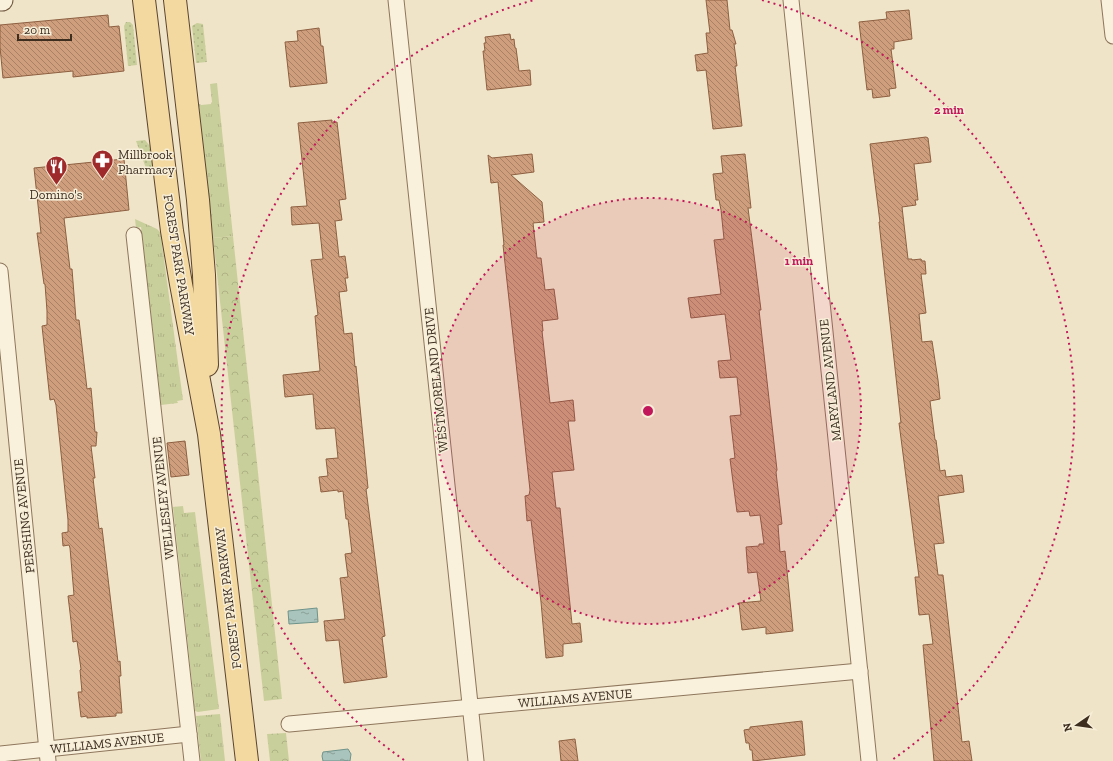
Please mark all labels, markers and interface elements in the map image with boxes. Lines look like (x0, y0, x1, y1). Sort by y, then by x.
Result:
scale bar (18, 16, 71, 42)
text: 20 m (24, 23, 51, 37)
text: 2 min (934, 103, 964, 117)
place label: Millbrook Pharmacy (118, 147, 175, 177)
pharmacy icon: Millbrook Pharmacy (89, 148, 115, 181)
restaurant icon: Domino's (43, 153, 69, 186)
place label: Domino's (30, 187, 83, 202)
street label: FOREST PARK PARKWAY (160, 193, 198, 337)
text: 1 min (785, 254, 813, 268)
street label: WESTMORELAND DRIVE (421, 306, 451, 453)
street label: MARYLAND AVENUE (816, 318, 844, 442)
centre of rings (641, 404, 655, 418)
street label: WELLESLEY AVENUE (149, 435, 177, 560)
street label: PERSHING AVENUE (10, 458, 37, 574)
street label: FOREST PARK PARKWAY (212, 526, 244, 670)
street label: WILLIAMS AVENUE (517, 686, 633, 710)
north arrow (1057, 705, 1097, 745)
text: N (1060, 721, 1075, 733)
street label: WILLIAMS AVENUE (49, 730, 165, 756)

